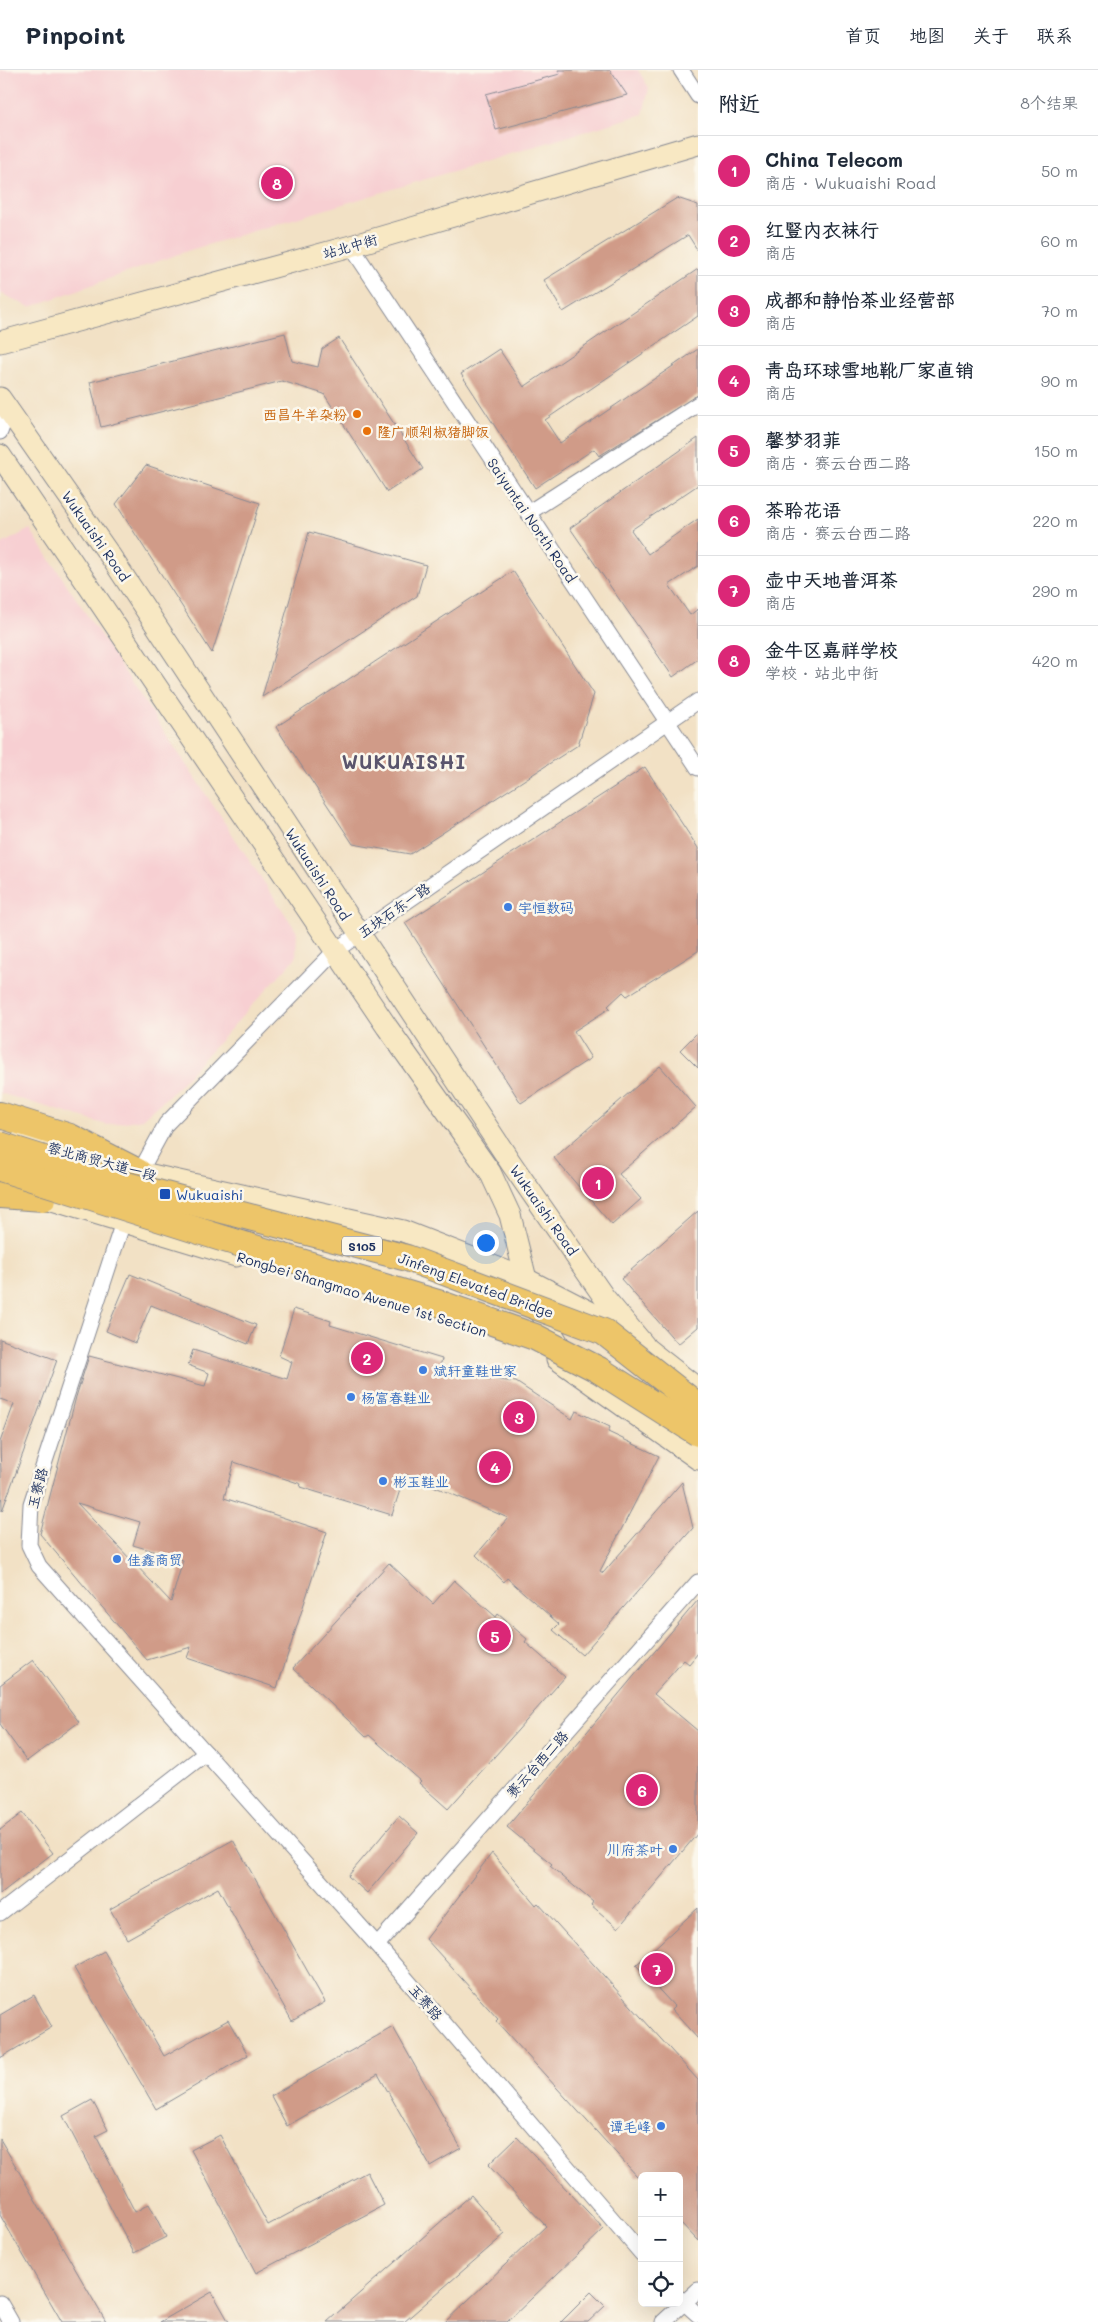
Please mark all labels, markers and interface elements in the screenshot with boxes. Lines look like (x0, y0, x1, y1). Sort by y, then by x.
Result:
text: Pinpoint (25, 19, 126, 50)
text: 首页 (845, 23, 881, 47)
text: 地图 (909, 23, 945, 47)
text: 关于 (973, 23, 1009, 47)
text: 联系 (1037, 23, 1073, 47)
text: 附近 (718, 89, 760, 116)
text: 8个结果 (1020, 92, 1078, 113)
text: China Telecom (765, 147, 903, 172)
text: 1 (730, 160, 738, 181)
text: 50 m (1041, 160, 1078, 181)
pin: 8 (261, 164, 293, 202)
text: 商店 · Wukuaishi Road (765, 172, 936, 193)
text: 红豎内衣袜行 (765, 217, 879, 242)
street label: 站北中街 (320, 229, 380, 263)
text: 2 (730, 230, 738, 251)
text: 60 m (1041, 230, 1078, 251)
text: 商店 (765, 242, 797, 263)
text: 成都和静怡茶业经营部 (765, 287, 955, 312)
text: 3 (729, 300, 739, 321)
text: 70 m (1041, 300, 1078, 321)
text: 商店 (765, 312, 797, 333)
text: 青岛环球雪地靴厂家直销 (765, 357, 974, 382)
text: 4 (729, 370, 739, 391)
text: 90 m (1041, 370, 1078, 391)
text: 商店 (765, 382, 797, 403)
place label: 西昌牛羊杂粉 (263, 405, 347, 424)
marker: 西昌牛羊杂粉 (351, 408, 363, 420)
place label: 隆广顺剁椒猪脚饭 (377, 422, 489, 441)
marker: 隆广顺剁椒猪脚饭 (361, 425, 373, 437)
text: 馨梦羽菲 (765, 427, 841, 452)
text: 5 (729, 440, 739, 461)
text: 150 m (1034, 440, 1078, 461)
text: 商店 · 赛云台西二路 (765, 452, 910, 473)
street label: Saiyuntai North Road (483, 454, 581, 586)
street label: Wukuaishi Road (58, 487, 134, 585)
text: 茶聆花语 (765, 497, 841, 522)
text: 6 (729, 510, 739, 531)
text: 220 m (1032, 510, 1078, 531)
text: 商店 · 赛云台西二路 (765, 522, 910, 543)
text: 壶中天地普洱茶 (765, 567, 898, 592)
text: 7 (730, 580, 738, 601)
text: 290 m (1032, 580, 1078, 601)
text: 商店 (765, 592, 797, 613)
text: 金牛区嘉祥学校 (765, 637, 898, 662)
text: 8 (729, 650, 739, 671)
text: 420 m (1032, 650, 1078, 671)
text: 学校 · 站北中街 (765, 662, 878, 683)
district label: WUKUAISHI (342, 749, 466, 774)
street label: Wukuaishi Road (281, 824, 355, 924)
street label: 五块石东一路 (354, 878, 434, 942)
place label: 宇恒数码 (518, 898, 574, 917)
marker: 宇恒数码 (502, 901, 514, 913)
street label: 蓉北商贸大道一段 (45, 1137, 159, 1185)
street label: Wukuaishi Road (506, 1161, 582, 1259)
pin: 1 (582, 1164, 614, 1202)
place label: Wukuaishi (176, 1185, 243, 1204)
marker: Wukuaishi (158, 1187, 172, 1201)
your location (473, 1230, 499, 1256)
road number: S105 (342, 1236, 382, 1256)
street label: Rongbei Shangmao Avenue 1st Section (235, 1247, 489, 1341)
street label: Jinfeng Elevated Bridge (396, 1248, 556, 1322)
pin: 2 (351, 1339, 383, 1377)
place label: 斌轩童鞋世家 (433, 1361, 517, 1380)
marker: 斌轩童鞋世家 (417, 1364, 429, 1376)
place label: 杨富春鞋业 (361, 1388, 431, 1407)
marker: 杨富春鞋业 (345, 1391, 357, 1403)
pin: 3 (503, 1398, 535, 1436)
pin: 4 (479, 1448, 511, 1486)
street label: 玉赛路 (22, 1465, 52, 1511)
place label: 彬玉鞋业 (393, 1472, 449, 1491)
marker: 彬玉鞋业 (377, 1475, 389, 1487)
place label: 佳鑫商贸 (127, 1550, 183, 1569)
marker: 佳鑫商贸 (111, 1553, 123, 1565)
pin: 5 (479, 1617, 511, 1655)
street label: 赛云台西二路 (502, 1726, 572, 1802)
pin: 6 (626, 1771, 658, 1809)
place label: 川府茶叶 (607, 1840, 663, 1859)
marker: 川府茶叶 (667, 1843, 679, 1855)
pin: 7 (641, 1950, 673, 1988)
street label: 玉赛路 (405, 1980, 447, 2024)
place label: 谭毛峰 (609, 2117, 651, 2136)
marker: 谭毛峰 (655, 2120, 667, 2132)
map controls (638, 2172, 683, 2307)
button: + (638, 2172, 683, 2217)
button: − (638, 2217, 683, 2262)
button: locate (638, 2262, 683, 2307)

